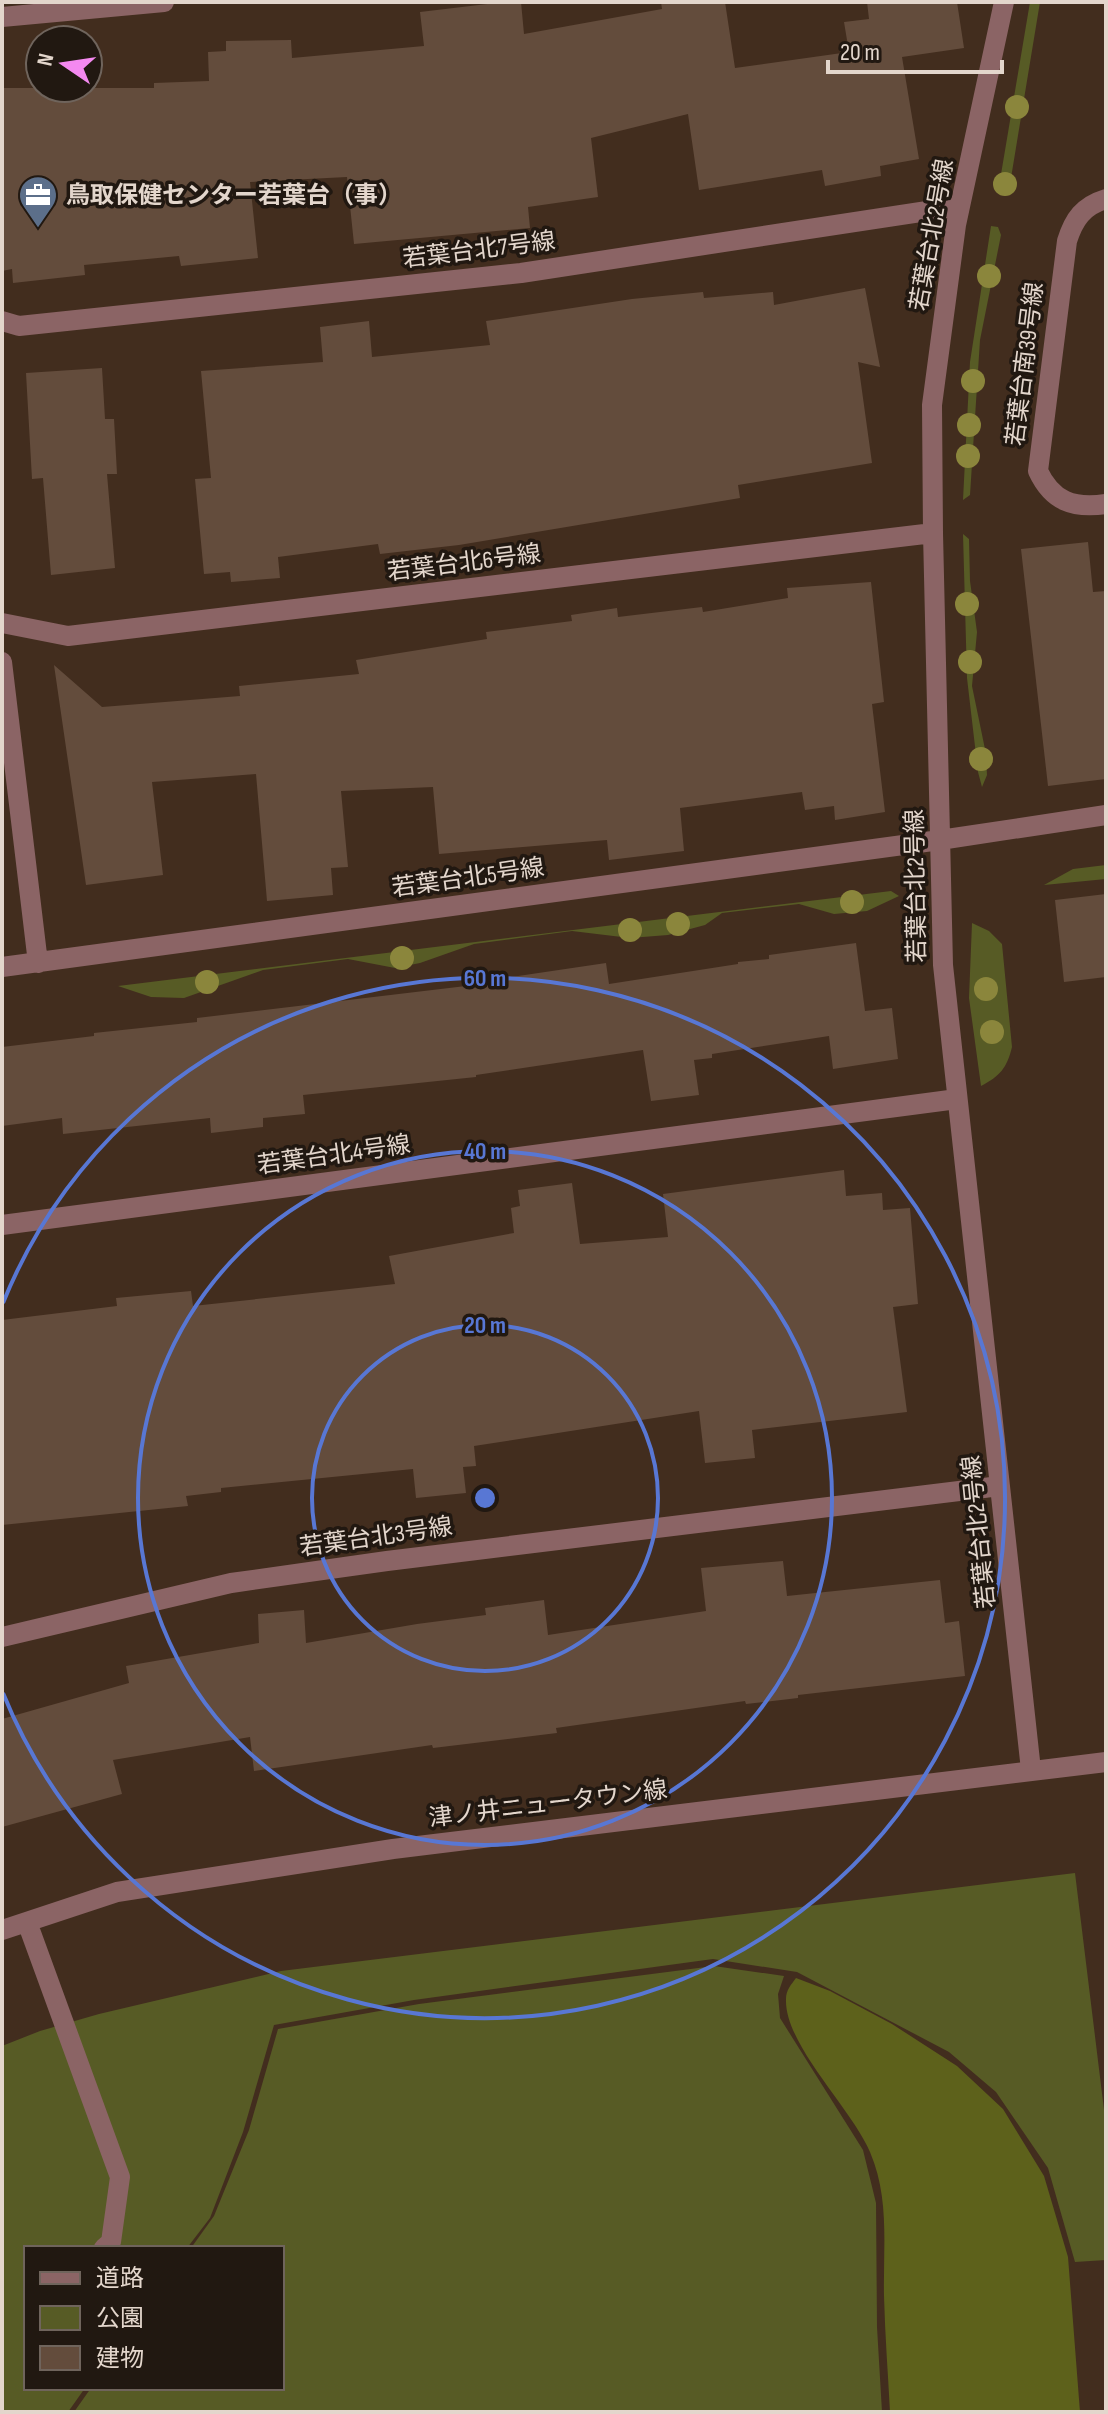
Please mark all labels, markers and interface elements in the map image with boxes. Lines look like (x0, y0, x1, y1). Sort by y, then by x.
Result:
north arrow (24, 24, 104, 104)
scale bar (828, 24, 1002, 74)
text: 20 m (840, 38, 880, 67)
text: N (31, 51, 60, 69)
street label: 若葉台北2号線 (904, 157, 960, 313)
office icon: 鳥取保健センター若葉台（事） (17, 174, 59, 229)
place label: 鳥取保健センター若葉台（事） (66, 181, 402, 210)
street label: 若葉台北7号線 (401, 226, 557, 274)
street label: 若葉台南39号線 (1001, 281, 1049, 447)
street label: 若葉台北6号線 (386, 539, 542, 587)
street label: 若葉台北2号線 (900, 809, 932, 963)
street label: 若葉台北5号線 (390, 853, 546, 903)
text: 60 m (464, 964, 506, 993)
street label: 若葉台北4号線 (256, 1130, 412, 1180)
text: 40 m (464, 1137, 506, 1166)
text: 20 m (464, 1311, 506, 1340)
street label: 若葉台北2号線 (957, 1454, 1001, 1610)
centre of rings (471, 1484, 499, 1512)
street label: 若葉台北3号線 (298, 1512, 454, 1562)
street label: 津ノ井ニュータウン線 (427, 1775, 669, 1833)
legend (24, 2246, 284, 2390)
text: 道路 (96, 2264, 144, 2293)
text: 公園 (96, 2304, 144, 2333)
text: 建物 (96, 2344, 144, 2373)

